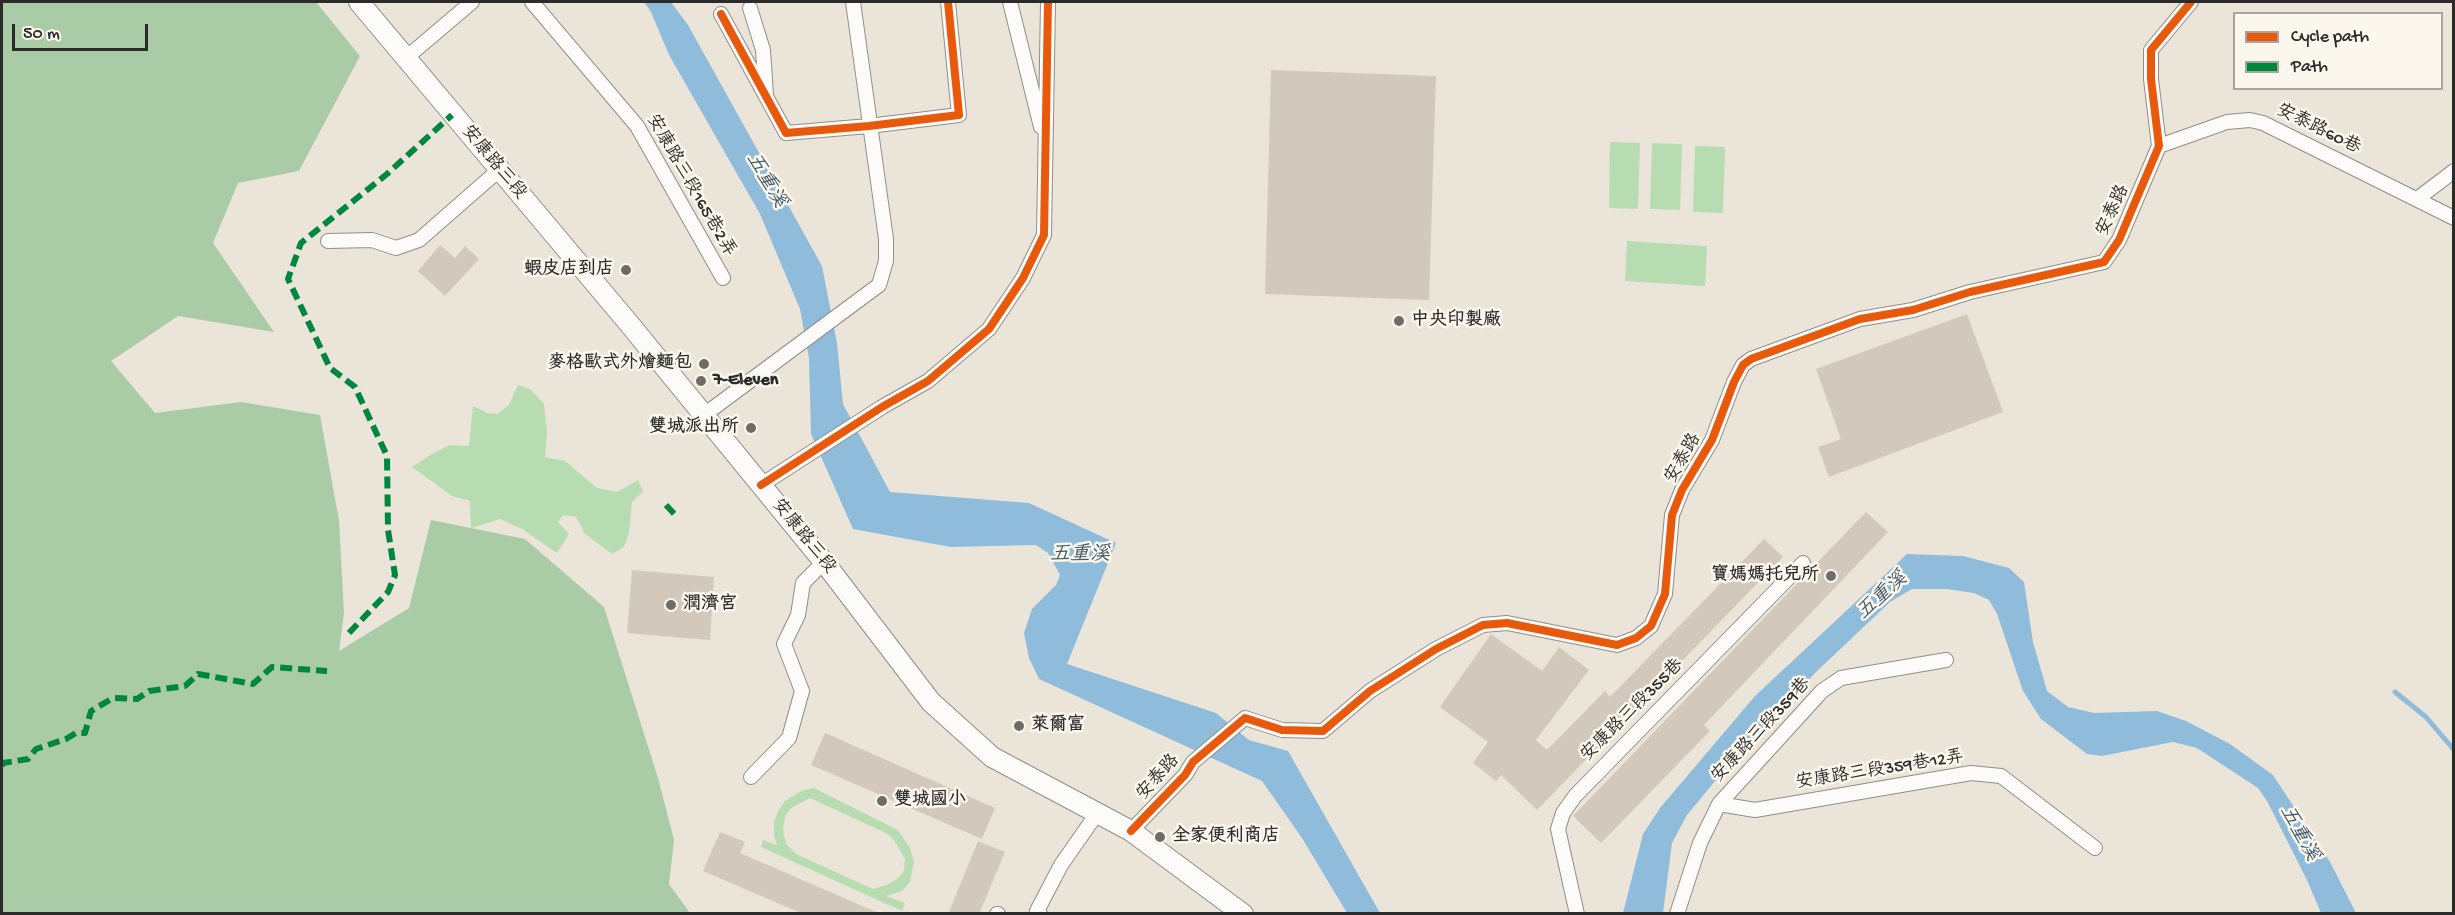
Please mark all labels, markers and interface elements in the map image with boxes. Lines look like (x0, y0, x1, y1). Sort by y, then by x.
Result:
scale bar (15, 12, 152, 50)
legend (2233, 12, 2443, 90)
text: 50 m (23, 24, 60, 45)
text: Cycle path (2291, 27, 2369, 48)
text: Path (2291, 57, 2328, 78)
street label: 安泰路60巷 (2272, 100, 2364, 160)
street label: 安康路三段165巷2弄 (640, 111, 740, 261)
street label: 安康路三段 (456, 122, 530, 204)
water label: 五重溪 (739, 149, 791, 213)
street label: 安泰路 (2093, 182, 2135, 240)
place label: 蝦皮店到店 (524, 259, 614, 281)
marker: 蝦皮店到店 (619, 263, 633, 277)
place label: 中央印製廠 (1411, 310, 1501, 332)
marker: 中央印製廠 (1392, 314, 1406, 328)
place label: 麥格歐式外燴麵包 (548, 353, 692, 375)
marker: 麥格歐式外燴麵包 (697, 357, 711, 371)
place label: 7-Eleven (713, 370, 778, 392)
marker: 7-Eleven (694, 374, 708, 388)
place label: 雙城派出所 (649, 417, 739, 439)
marker: 雙城派出所 (744, 421, 758, 435)
street label: 安泰路 (1661, 430, 1707, 488)
street label: 安康路三段 (766, 495, 840, 579)
water label: 五重溪 (1050, 544, 1110, 568)
place label: 寶媽媽托兒所 (1711, 565, 1819, 587)
water label: 五重溪 (1853, 568, 1913, 626)
marker: 寶媽媽托兒所 (1824, 569, 1838, 583)
place label: 潤濟宮 (683, 594, 737, 616)
marker: 潤濟宮 (664, 598, 678, 612)
street label: 安康路三段355巷 (1577, 655, 1689, 767)
street label: 安康路三段359巷 (1708, 674, 1816, 788)
place label: 萊爾富 (1031, 715, 1085, 737)
marker: 萊爾富 (1012, 719, 1026, 733)
street label: 安康路三段359巷12弄 (1794, 747, 1966, 795)
street label: 安泰路 (1133, 751, 1185, 805)
place label: 雙城國小 (894, 790, 966, 812)
marker: 雙城國小 (875, 794, 889, 808)
water label: 五重溪 (2273, 802, 2323, 866)
place label: 全家便利商店 (1172, 826, 1280, 848)
marker: 全家便利商店 (1153, 830, 1167, 844)

